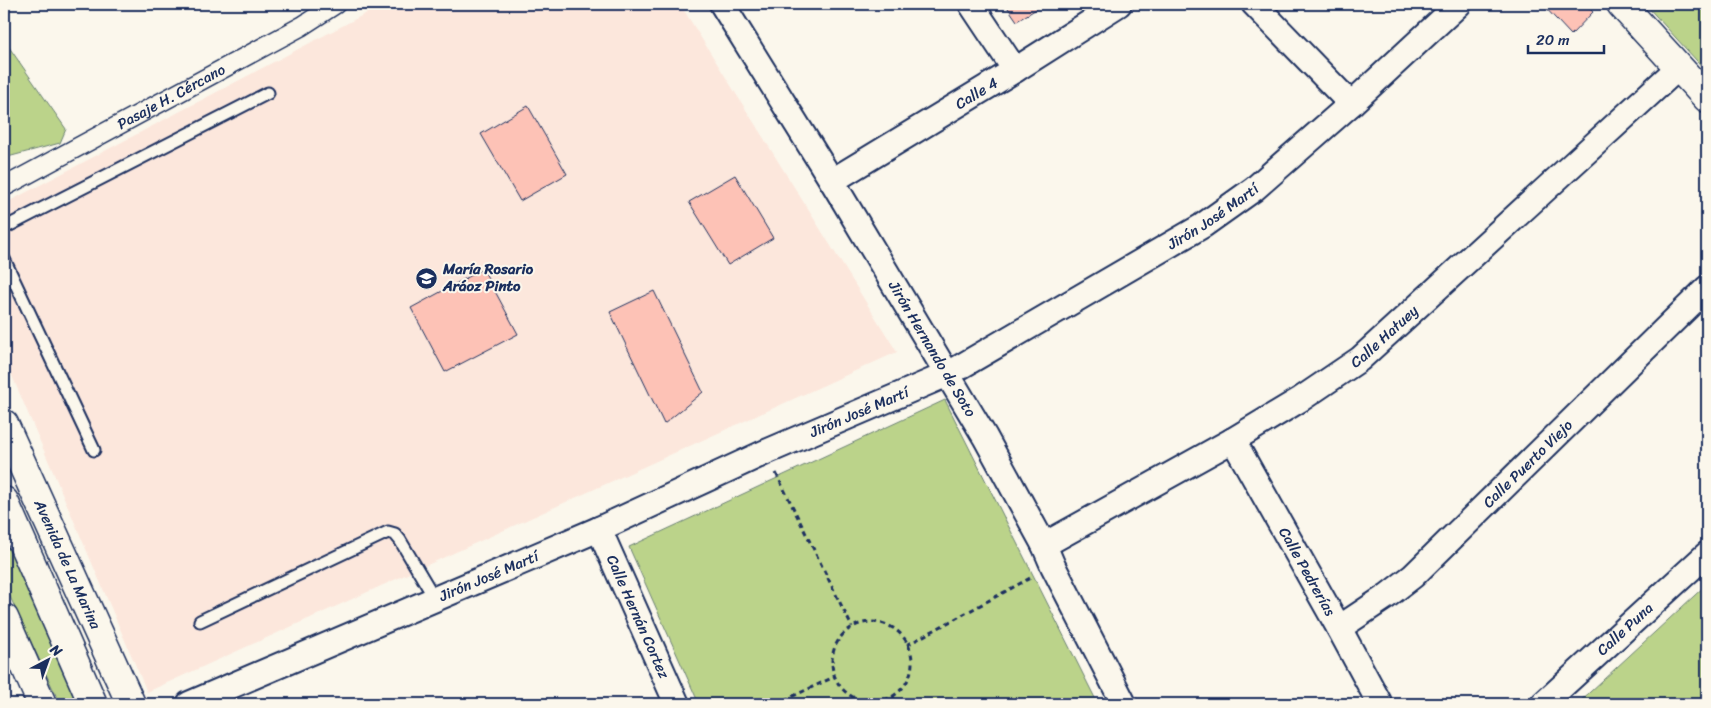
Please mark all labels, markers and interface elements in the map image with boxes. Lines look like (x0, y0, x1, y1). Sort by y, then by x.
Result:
scale bar (1528, 22, 1605, 54)
text: 20 m (1536, 27, 1570, 53)
street label: Pasaje H. Cércano (112, 56, 231, 137)
street label: Calle 4 (950, 70, 1003, 117)
street label: Jirón José Martí (1161, 176, 1267, 257)
place label: María Rosario Aráoz Pinto (442, 256, 534, 299)
school or university icon: María Rosario Aráoz Pinto (415, 266, 439, 290)
street label: Jirón Hernando de Soto (881, 275, 984, 423)
street label: Calle Hatuey (1345, 298, 1425, 375)
street label: Jirón José Martí (804, 379, 915, 445)
street label: Calle Puerto Viejo (1476, 413, 1579, 514)
street label: Avenida de La Marina (26, 494, 109, 634)
street label: Calle Pedrerías (1272, 522, 1343, 622)
street label: Jirón José Martí (434, 543, 544, 609)
street label: Calle Hernán Cortez (599, 551, 677, 684)
street label: Calle Puna (1590, 596, 1660, 662)
north arrow (22, 636, 72, 686)
text: N (44, 637, 68, 663)

